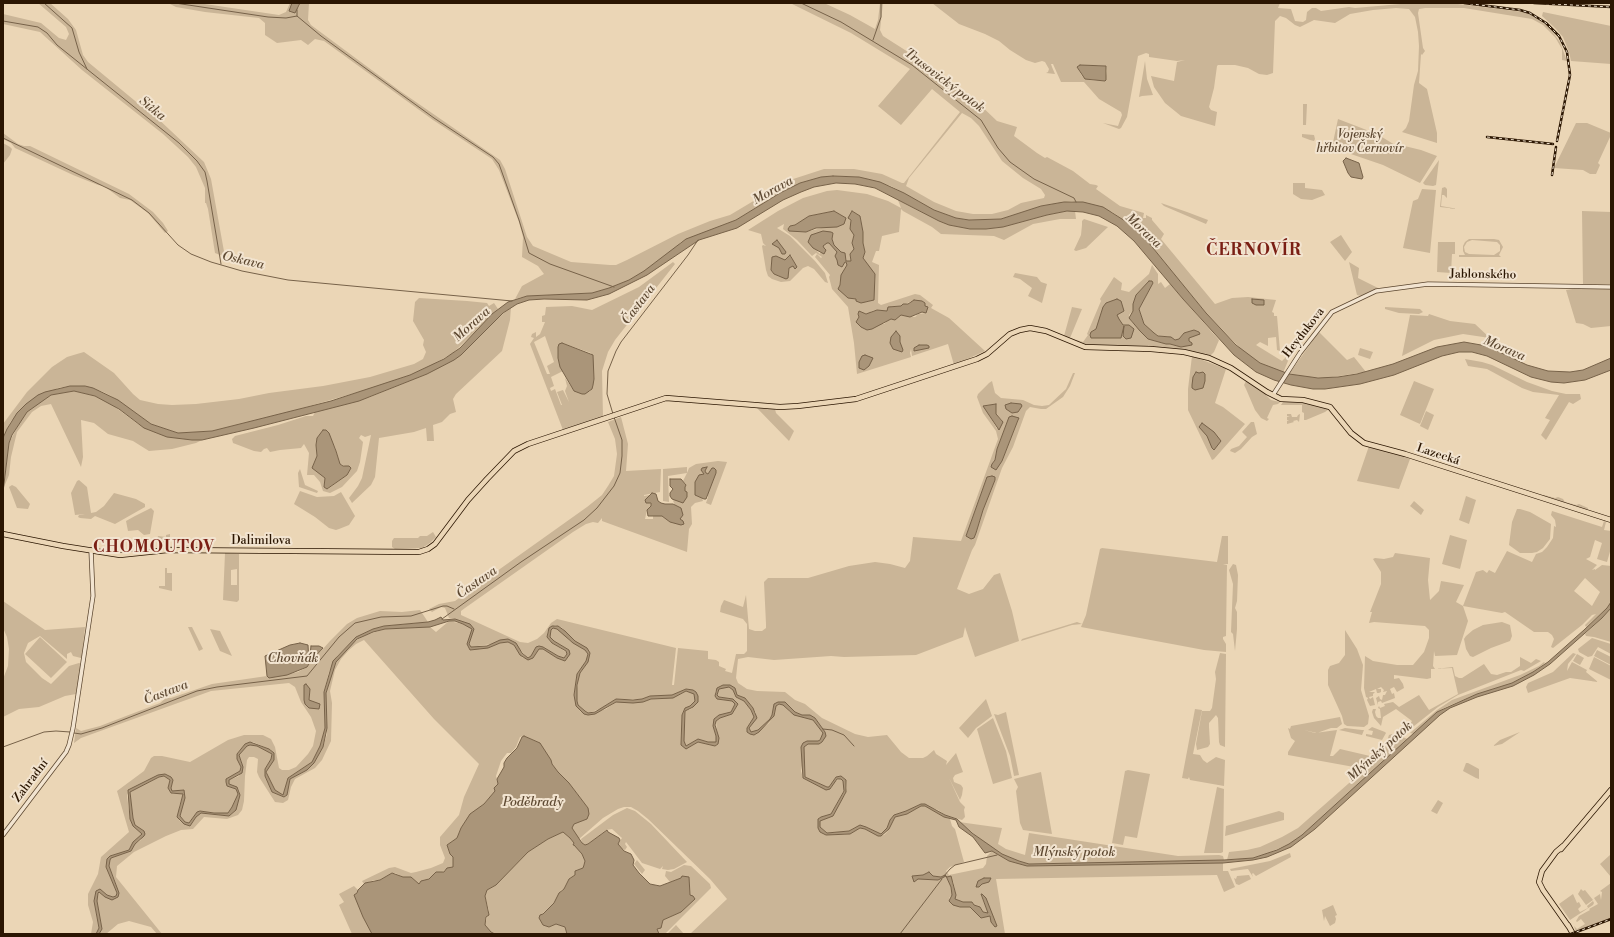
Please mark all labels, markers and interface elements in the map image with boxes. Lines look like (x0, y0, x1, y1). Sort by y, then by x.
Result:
water label: Trusovický potok (901, 46, 987, 116)
water label: Sitka (136, 94, 168, 124)
park label: Vojenský hřbitov Černovír (1316, 128, 1404, 156)
water label: Morava (750, 173, 796, 209)
water label: Morava (1121, 210, 1165, 252)
district label: ČERNOVÍR (1206, 241, 1302, 261)
water label: Oskava (221, 249, 265, 273)
street label: Jablonského (1449, 267, 1517, 283)
water label: Častava (619, 282, 659, 328)
water label: Morava (450, 304, 494, 346)
street label: Heydukova (1280, 305, 1328, 361)
water label: Morava (1481, 333, 1527, 365)
street label: Lazecká (1415, 441, 1461, 469)
street label: Dalimilova (231, 534, 291, 548)
district label: CHOMOUTOV (93, 538, 215, 558)
water label: Častava (454, 563, 500, 603)
water label: Chovňák (268, 651, 318, 667)
water label: Častava (142, 677, 190, 709)
water label: Mlýnský potok (1344, 719, 1416, 785)
street label: Zahradní (10, 757, 52, 805)
water label: Poděbrady (503, 795, 563, 811)
water label: Mlýnský potok (1033, 845, 1115, 861)

